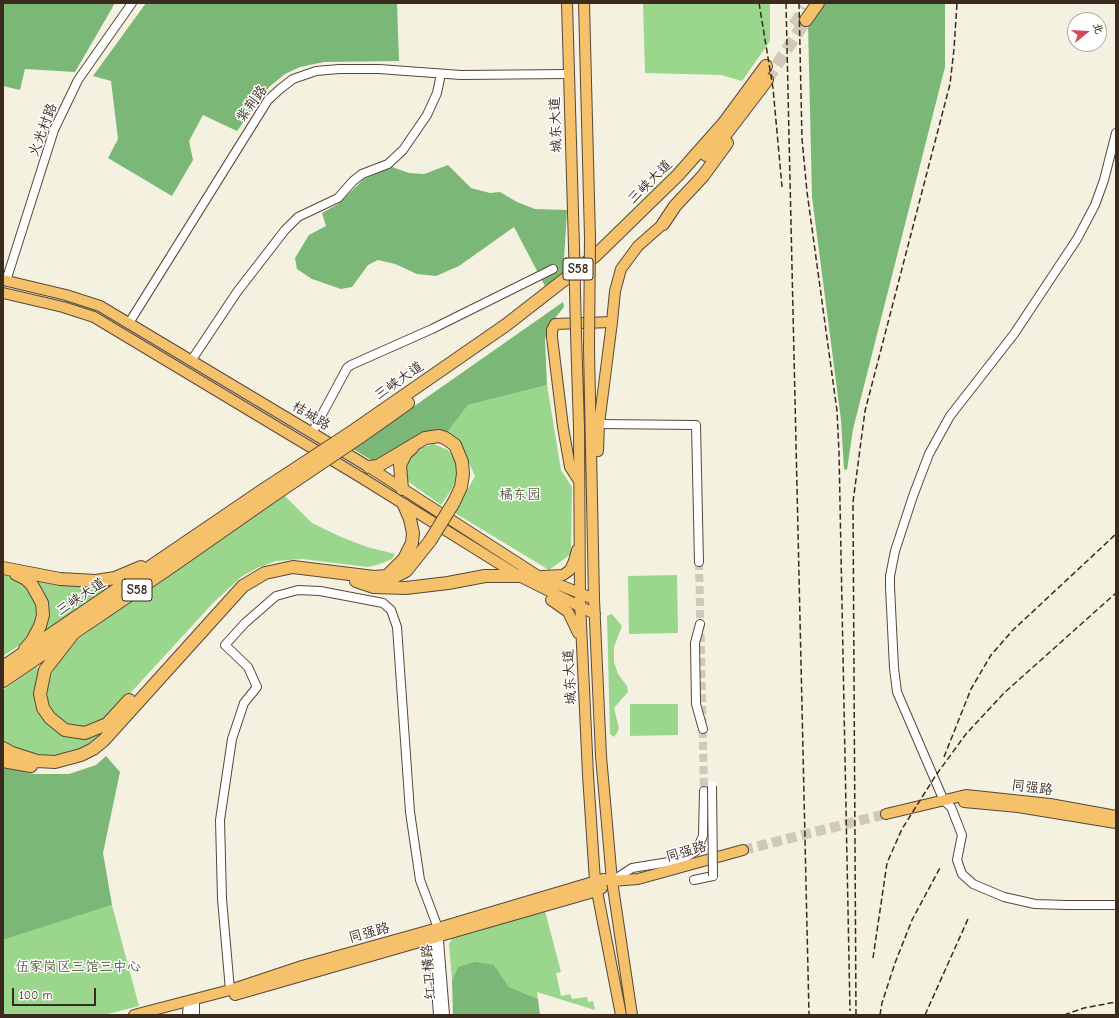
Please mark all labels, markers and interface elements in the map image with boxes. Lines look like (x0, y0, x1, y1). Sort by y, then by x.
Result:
north arrow (1067, 12, 1107, 52)
text: 北 (1090, 21, 1106, 36)
street label: 紫荆路 (233, 82, 271, 126)
street label: 城东大道 (547, 97, 565, 153)
street label: 火光村路 (25, 101, 61, 159)
street label: 三峡大道 (624, 156, 676, 208)
road number: S58 (563, 258, 593, 280)
street label: 三峡大道 (371, 358, 427, 404)
street label: 桔城路 (289, 398, 333, 434)
park label: 橘东园 (499, 487, 541, 503)
street label: 三峡大道 (53, 574, 109, 620)
road number: S58 (122, 579, 152, 601)
street label: 城东大道 (560, 649, 580, 705)
street label: 同强路 (1010, 777, 1054, 799)
street label: 同强路 (663, 838, 709, 866)
street label: 同强路 (347, 919, 391, 947)
street label: 红卫横路 (419, 943, 439, 1001)
park label: 伍家岗区三馆三中心 (15, 959, 141, 975)
scale bar (14, 980, 98, 1006)
text: 100 m (19, 988, 52, 1002)

